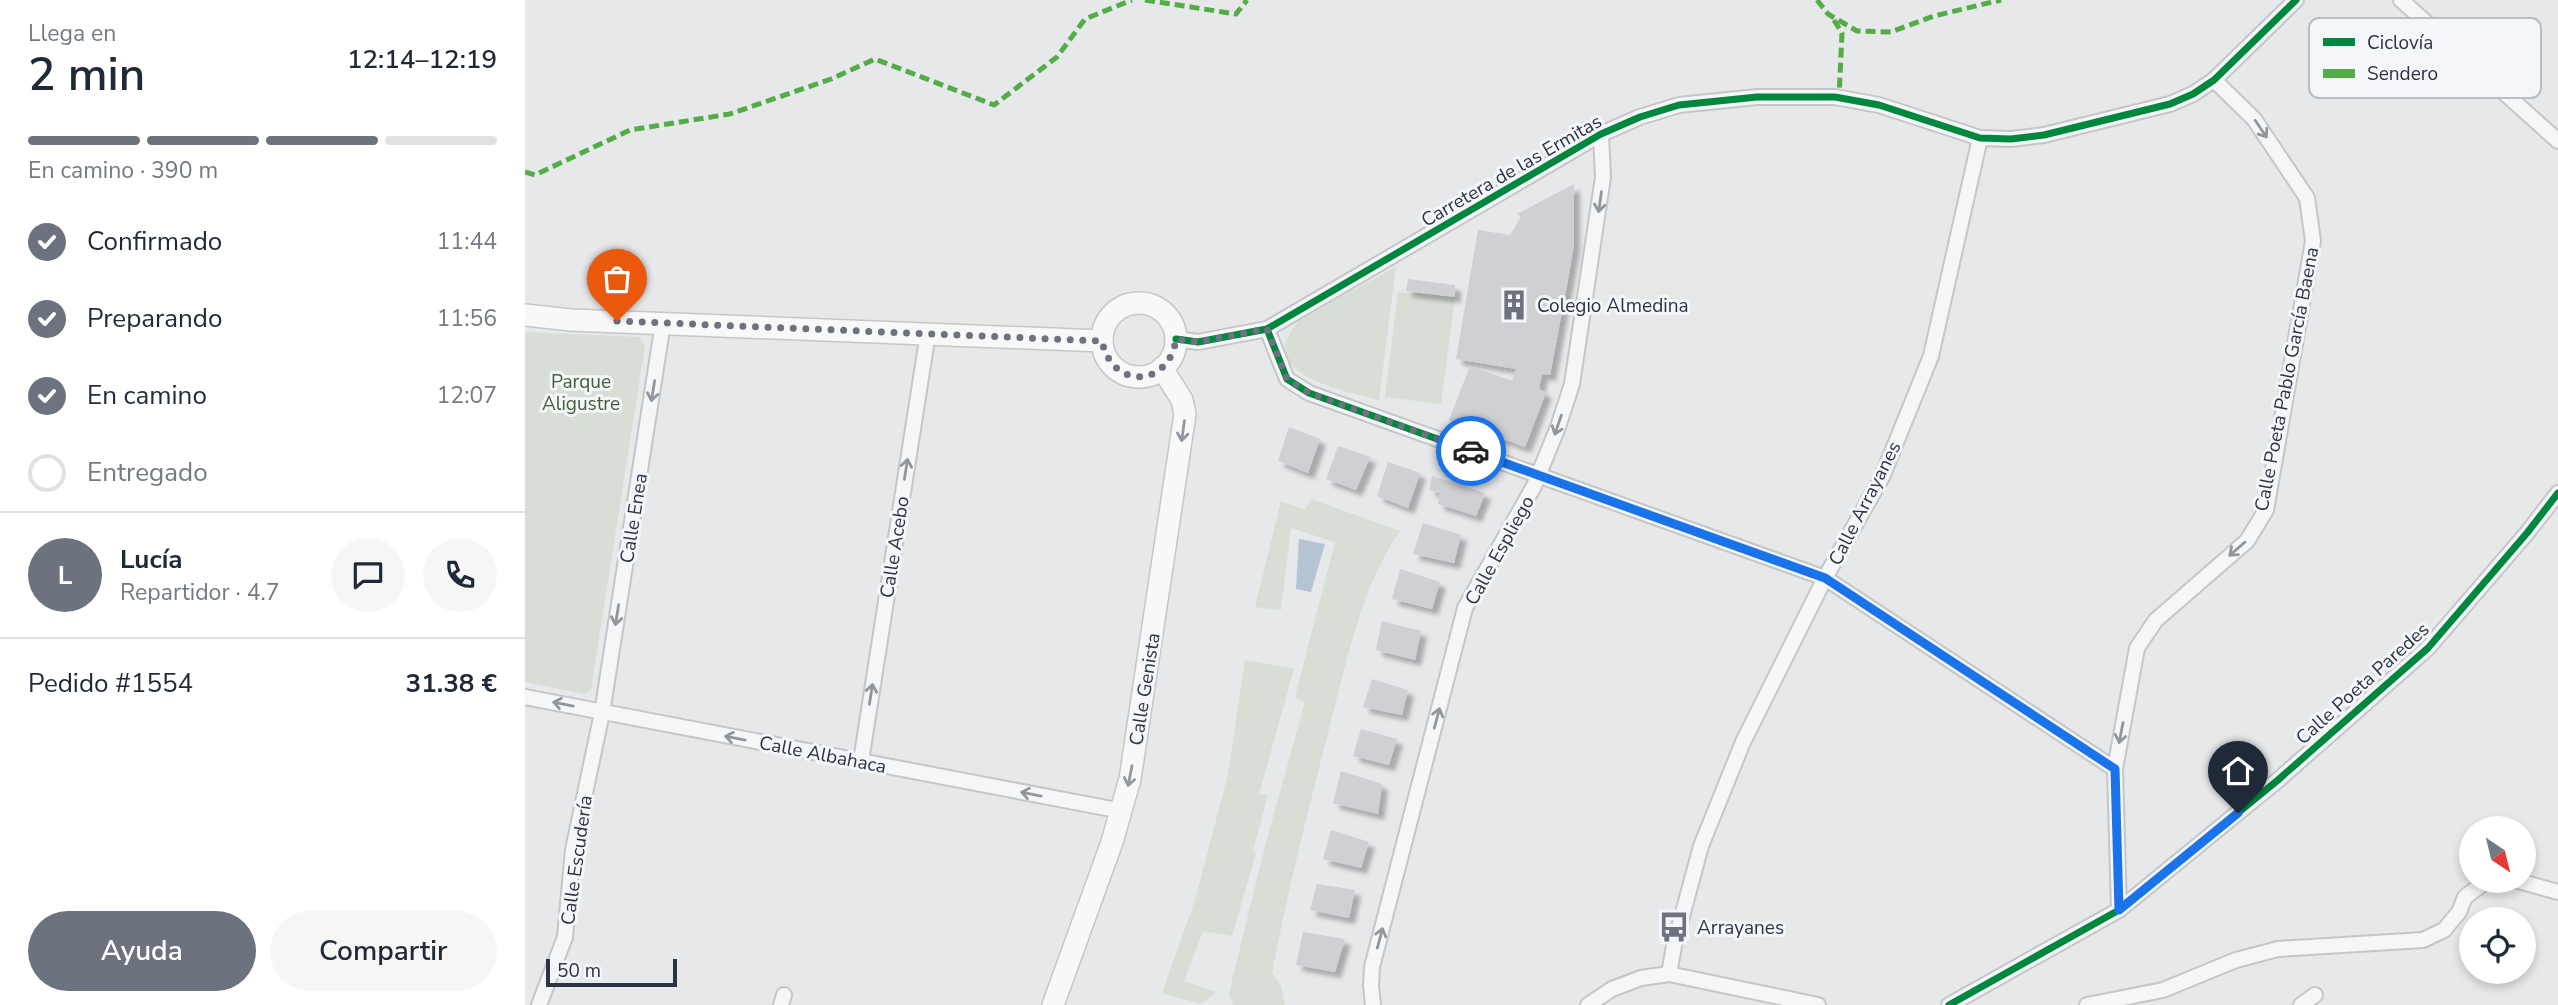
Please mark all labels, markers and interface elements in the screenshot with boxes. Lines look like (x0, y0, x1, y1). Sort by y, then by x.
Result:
text: Llega en (28, 18, 116, 49)
legend (2309, 18, 2541, 98)
text: Ciclovía (2367, 30, 2433, 56)
text: 12:14–12:19 (347, 42, 497, 77)
text: 2 min (28, 43, 145, 106)
text: Sendero (2367, 61, 2438, 87)
street label: Carretera de las Ermitas (1416, 108, 1607, 233)
one-way arrow (2254, 119, 2268, 139)
text: En camino · 390 m (28, 155, 218, 186)
one-way arrow (1593, 190, 1606, 213)
icon: check (28, 223, 66, 261)
text: Confirmado (87, 224, 222, 259)
text: 11:44 (437, 226, 497, 257)
street label: Calle Poeta Pablo García Baena (2249, 245, 2325, 514)
pin (587, 249, 647, 321)
icon: bag (598, 260, 636, 298)
building icon: Colegio Almedina (1497, 288, 1531, 322)
place label: Colegio Almedina (1537, 293, 1689, 319)
icon: check (28, 300, 66, 338)
text: Preparando (87, 301, 222, 336)
text: 11:56 (437, 303, 497, 334)
park label: Parque Aligustre (542, 369, 620, 417)
icon: check (28, 377, 66, 415)
text: En camino (87, 378, 207, 413)
one-way arrow (646, 379, 659, 401)
text: 12:07 (437, 380, 497, 411)
one-way arrow (1551, 414, 1563, 436)
courier (1436, 416, 1506, 486)
one-way arrow (1176, 419, 1189, 441)
icon: car (1452, 432, 1490, 470)
street label: Calle Arrayanes (1823, 437, 1907, 570)
text: Entregado (87, 455, 208, 490)
one-way arrow (900, 458, 913, 481)
street label: Calle Enea (614, 471, 654, 565)
street label: Calle Espliego (1459, 491, 1541, 610)
street label: Calle Acebo (874, 494, 916, 600)
button: chat (331, 538, 405, 612)
button: phone (423, 538, 497, 612)
one-way arrow (2228, 541, 2246, 557)
text: Lucía (120, 542, 183, 577)
text: L (58, 558, 72, 593)
text: Repartidor · 4.7 (120, 577, 280, 608)
one-way arrow (610, 603, 623, 626)
street label: Calle Poeta Paredes (2290, 617, 2435, 751)
street label: Calle Genista (1123, 631, 1167, 747)
text: Pedido #1554 (28, 666, 193, 701)
text: 31.38 € (406, 666, 497, 701)
one-way arrow (865, 683, 878, 706)
one-way arrow (552, 697, 575, 711)
one-way arrow (1431, 707, 1444, 730)
one-way arrow (2114, 721, 2128, 744)
street label: Calle Albahaca (757, 730, 889, 780)
one-way arrow (724, 731, 747, 744)
pin (2208, 741, 2268, 813)
icon: home (2219, 752, 2257, 790)
one-way arrow (1123, 764, 1136, 787)
one-way arrow (1020, 786, 1043, 800)
street label: Calle Escudería (555, 794, 599, 927)
north arrow (2459, 816, 2536, 892)
map controls (2459, 816, 2536, 984)
button: locate (2459, 907, 2536, 984)
bus stop icon: Arrayanes (1657, 910, 1691, 944)
button: Ayuda (28, 911, 256, 991)
button: Compartir (270, 911, 497, 991)
place label: Arrayanes (1697, 915, 1784, 941)
one-way arrow (1374, 927, 1387, 950)
scale bar (546, 956, 677, 988)
text: 50 m (557, 958, 601, 984)

